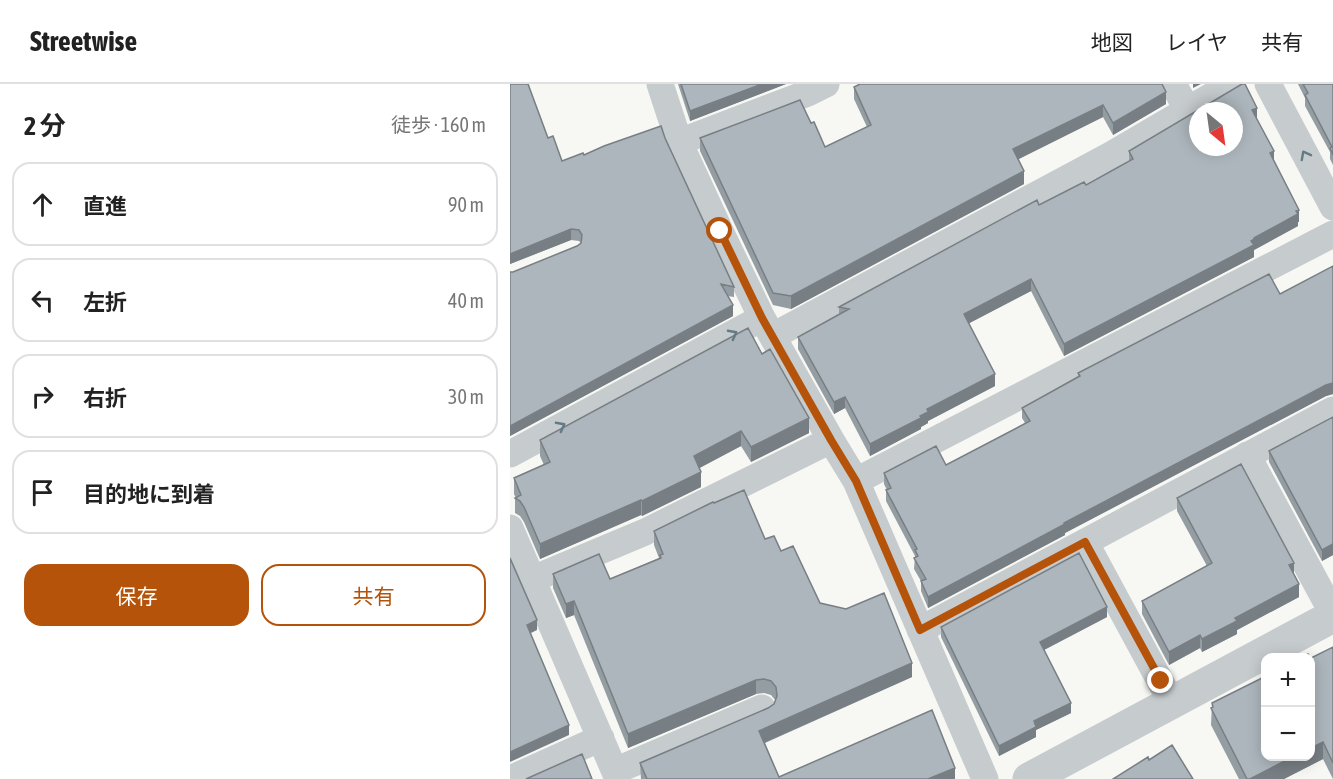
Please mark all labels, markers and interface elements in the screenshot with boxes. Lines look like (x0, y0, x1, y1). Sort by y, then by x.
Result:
text: Streetwise (30, 25, 137, 57)
text: 地図 (1091, 30, 1133, 54)
text: レイヤ (1166, 30, 1228, 54)
text: 共有 (1261, 30, 1303, 54)
north arrow (1189, 102, 1243, 156)
text: 2 分 (24, 111, 66, 141)
text: 徒歩 · 160 m (391, 113, 486, 136)
one-way arrow (1301, 150, 1313, 161)
icon: ahead (26, 188, 59, 221)
text: 直進 (83, 193, 127, 219)
text: 90 m (448, 193, 484, 216)
route start (706, 217, 732, 243)
icon: left (26, 284, 59, 317)
text: 左折 (83, 289, 127, 315)
text: 40 m (448, 289, 484, 312)
one-way arrow (727, 329, 738, 341)
icon: right (26, 380, 59, 413)
text: 右折 (83, 385, 127, 411)
text: 30 m (448, 385, 484, 408)
one-way arrow (555, 422, 566, 433)
icon: arrive (26, 476, 59, 509)
text: 目的地に到着 (83, 481, 215, 507)
button: 保存 (24, 564, 249, 626)
button: 共有 (261, 564, 486, 626)
map controls (1261, 653, 1315, 761)
button: + (1261, 653, 1315, 707)
route end (1147, 667, 1173, 693)
button: − (1261, 707, 1315, 761)

